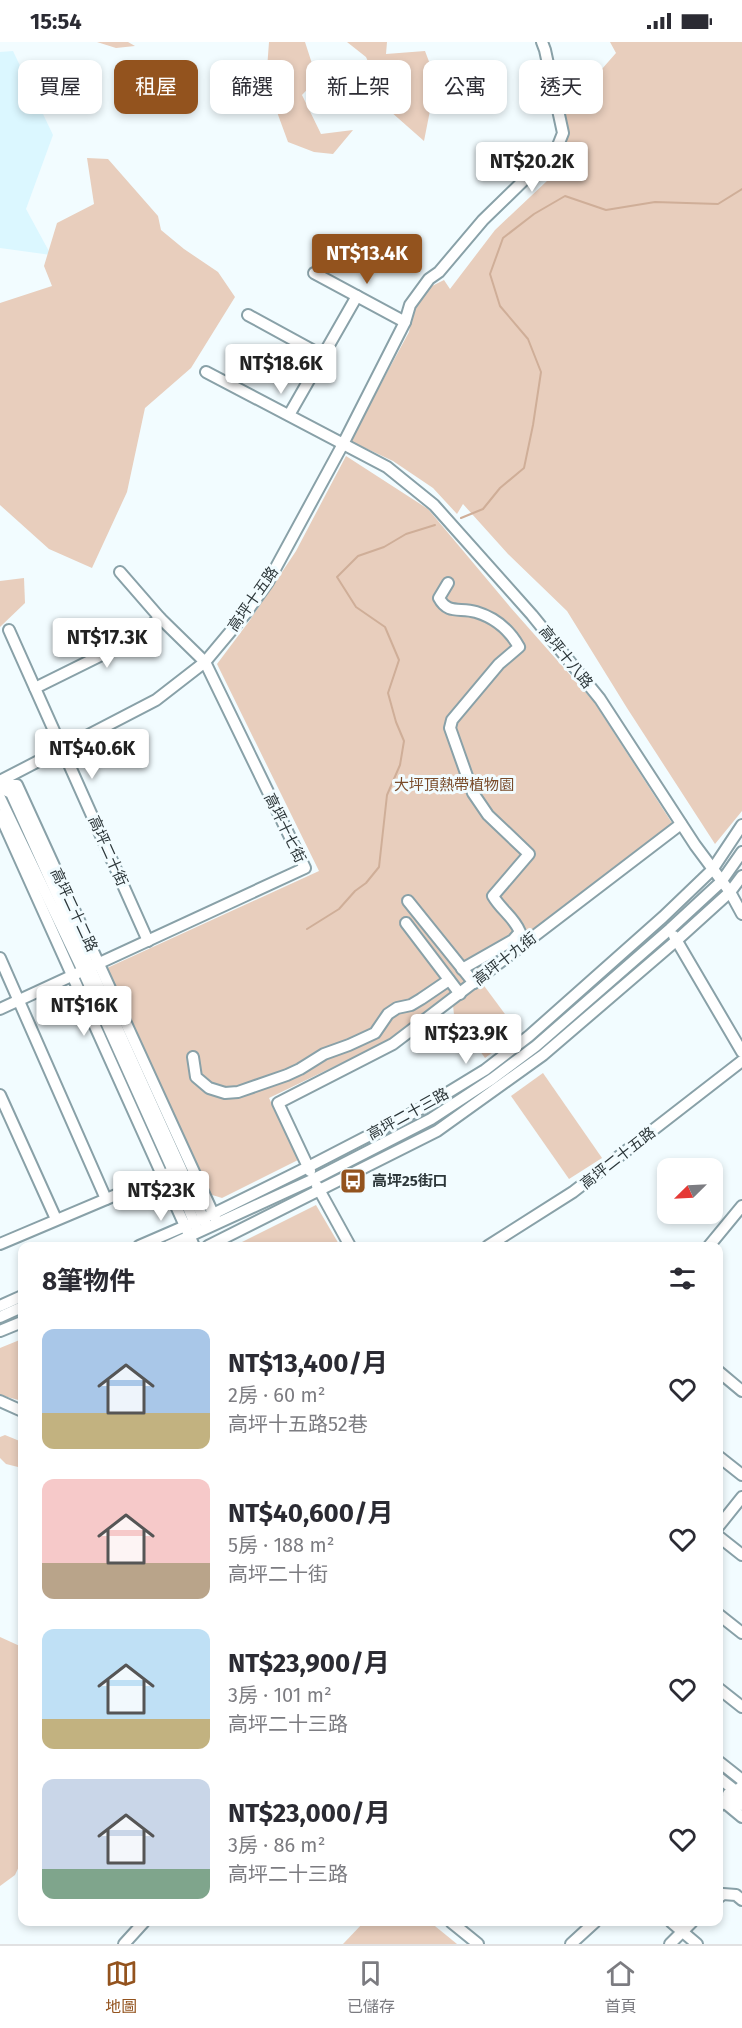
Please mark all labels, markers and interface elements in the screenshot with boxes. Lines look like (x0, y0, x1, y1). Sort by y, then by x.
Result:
text: 15:54 (30, 8, 82, 35)
chip: 買屋 (18, 60, 102, 114)
chip: 租屋 (114, 60, 198, 114)
chip: 篩選 (210, 60, 294, 114)
chip: 新上架 (306, 60, 411, 114)
chip: 公寓 (423, 60, 507, 114)
chip: 透天 (519, 60, 603, 114)
pin: NT$20.2K (470, 142, 594, 193)
text: NT$20.2K (490, 149, 574, 173)
pin: NT$13.4K (305, 234, 429, 285)
text: NT$13.4K (326, 241, 408, 265)
pin: NT$18.6K (219, 344, 343, 395)
text: NT$18.6K (239, 351, 323, 375)
street label: 高坪十五路 (224, 563, 282, 635)
pin: NT$17.3K (45, 618, 169, 669)
street label: 高坪十八路 (535, 622, 597, 692)
text: NT$17.3K (67, 625, 147, 649)
pin: NT$40.6K (30, 729, 154, 780)
text: NT$40.6K (49, 736, 135, 760)
park label: 大坪頂熱帶植物園 (394, 776, 514, 794)
street label: 高坪十七街 (260, 790, 310, 866)
street label: 高坪二十街 (85, 813, 131, 889)
street label: 高坪二十二路 (47, 865, 101, 955)
street label: 高坪十九街 (470, 929, 540, 989)
pin: NT$16K (35, 986, 133, 1037)
text: NT$16K (50, 993, 118, 1017)
pin: NT$23.9K (404, 1014, 528, 1065)
text: NT$23.9K (424, 1021, 508, 1045)
street label: 高坪二十三路 (364, 1084, 452, 1144)
street label: 高坪二十五路 (577, 1123, 659, 1193)
north arrow (657, 1158, 723, 1224)
map controls (657, 1158, 723, 1224)
bus stop icon: 高坪25街口 (338, 1166, 368, 1196)
pin: NT$23K (112, 1171, 210, 1222)
place label: 高坪25街口 (372, 1172, 448, 1190)
text: NT$23K (127, 1178, 195, 1202)
icon: filters (666, 1262, 699, 1295)
text: 8筆物件 (42, 1266, 135, 1297)
text: NT$13,400/月 (228, 1348, 388, 1379)
icon: home (90, 1353, 162, 1425)
icon: heart (666, 1373, 699, 1406)
text: 2房 · 60 m² (228, 1383, 325, 1407)
text: 高坪十五路52巷 (228, 1412, 368, 1436)
text: NT$40,600/月 (228, 1498, 394, 1529)
icon: home (90, 1503, 162, 1575)
icon: heart (666, 1523, 699, 1556)
text: 5房 · 188 m² (228, 1533, 334, 1557)
text: 高坪二十街 (228, 1562, 328, 1586)
text: NT$23,900/月 (228, 1648, 390, 1679)
icon: home (90, 1653, 162, 1725)
icon: heart (666, 1673, 699, 1706)
text: 3房 · 101 m² (228, 1683, 332, 1707)
text: 高坪二十三路 (228, 1712, 348, 1736)
text: NT$23,000/月 (228, 1798, 391, 1829)
icon: home (90, 1803, 162, 1875)
icon: heart (666, 1823, 699, 1856)
text: 3房 · 86 m² (228, 1833, 325, 1857)
text: 高坪二十三路 (228, 1862, 348, 1886)
tab: 地圖 (105, 1957, 138, 2017)
tab: 已儲存 (347, 1957, 395, 2017)
tab: 首頁 (604, 1957, 637, 2017)

